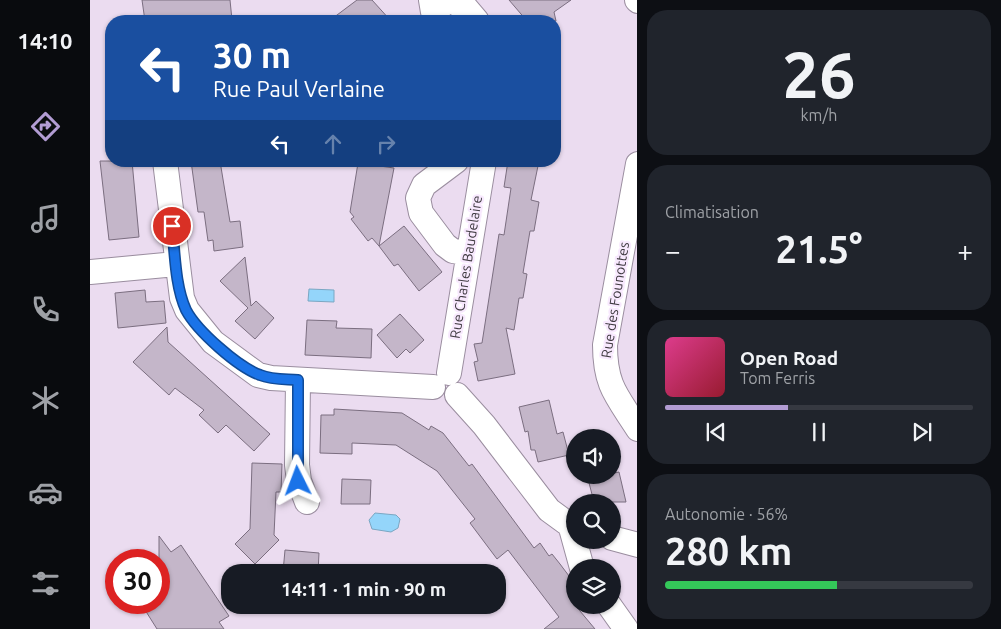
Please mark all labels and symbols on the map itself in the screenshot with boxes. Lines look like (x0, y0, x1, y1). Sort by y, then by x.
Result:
street label: Rue Charles Baudelaire (447, 194, 485, 340)
pin (151, 205, 193, 247)
street label: Rue des Founottes (598, 241, 632, 359)
position arrow (271, 454, 323, 506)
speed limit sign: 30 (105, 549, 170, 614)

